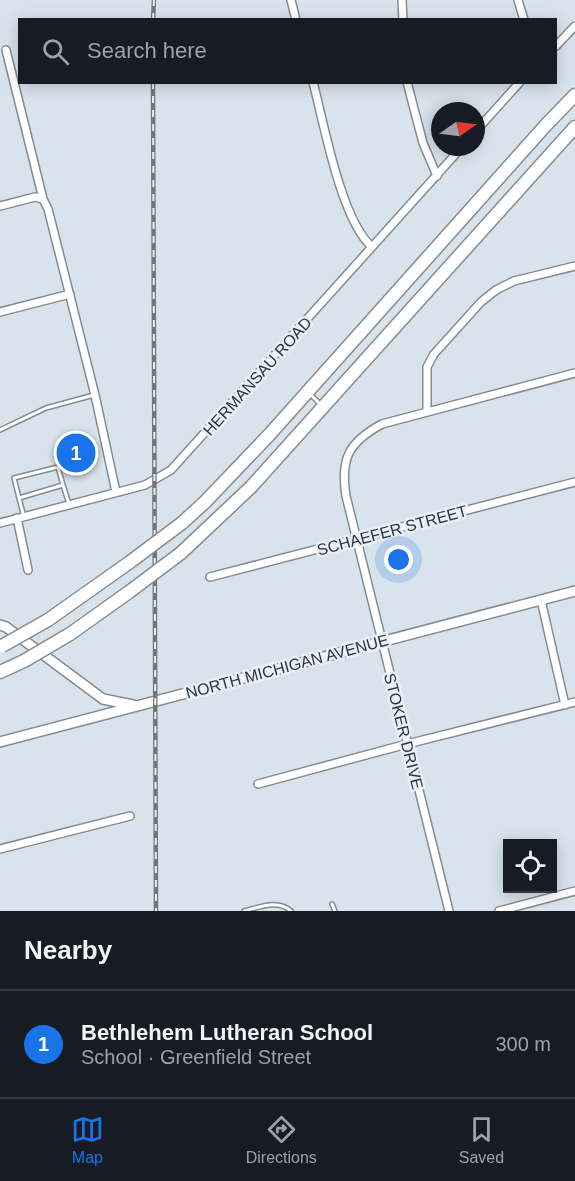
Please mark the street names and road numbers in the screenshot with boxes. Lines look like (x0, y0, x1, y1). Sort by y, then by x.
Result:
street label: HERMANSAU ROAD (200, 314, 315, 439)
street label: SCHAEFER STREET (315, 502, 469, 559)
street label: NORTH MICHIGAN AVENUE (184, 631, 390, 702)
street label: STOKER DRIVE (381, 671, 426, 791)

